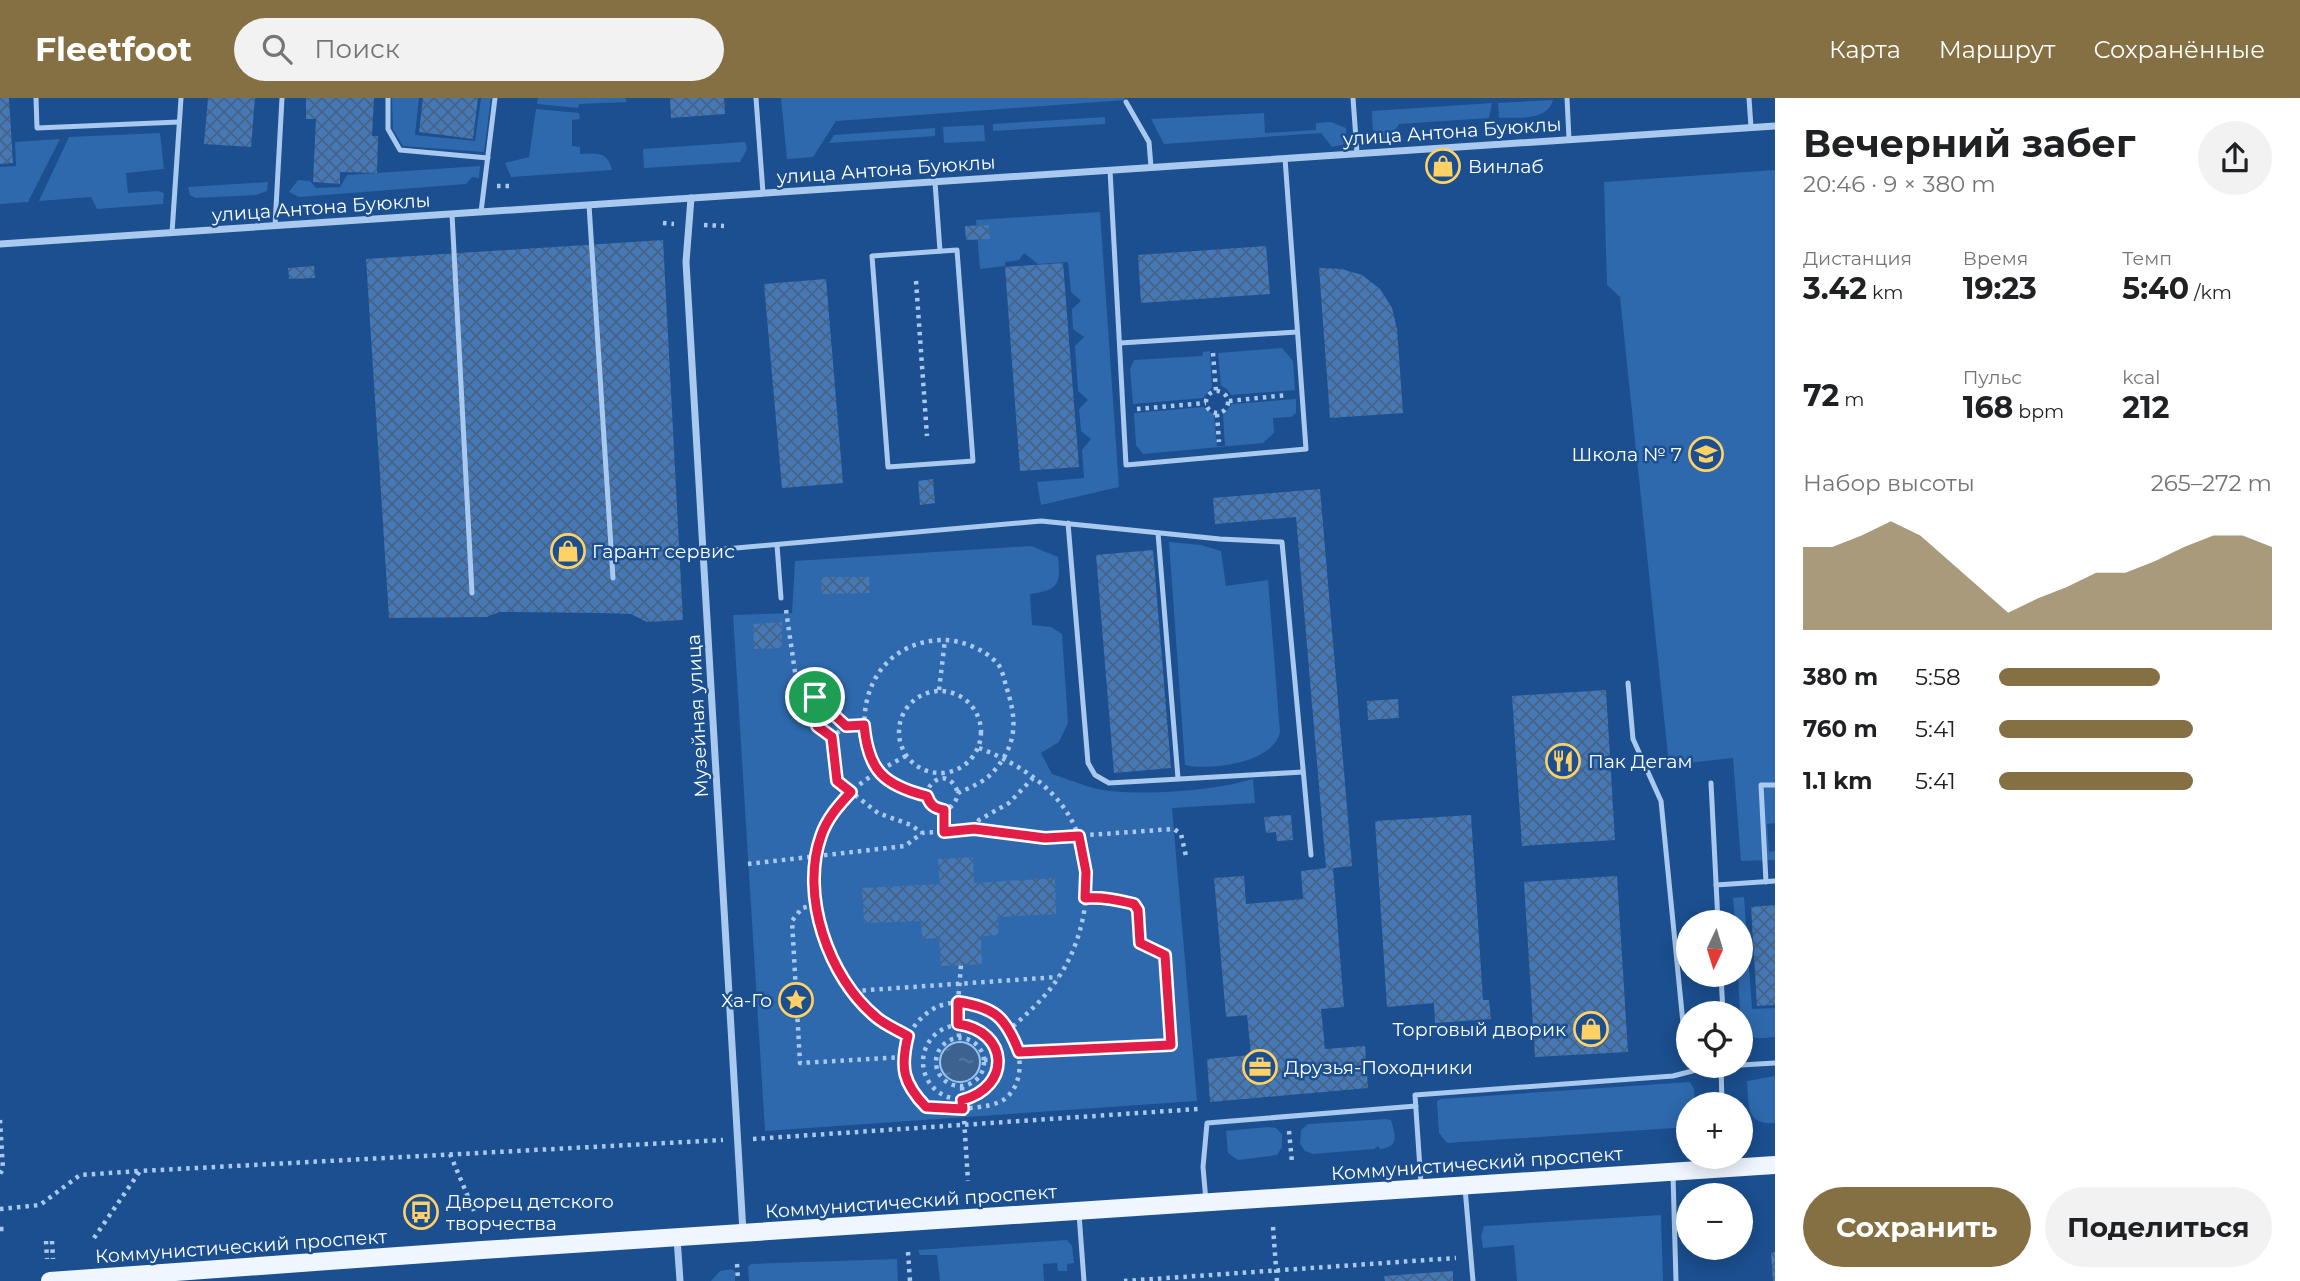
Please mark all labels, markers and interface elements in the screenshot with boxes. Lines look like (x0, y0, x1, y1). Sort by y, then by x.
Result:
search box (234, 18, 724, 81)
text: Fleetfoot (35, 29, 192, 69)
icon: search (258, 30, 296, 68)
text: Поиск (314, 33, 400, 65)
text: Карта (1829, 35, 1901, 64)
text: Маршрут (1939, 35, 2055, 64)
text: Сохранённые (2093, 35, 2265, 64)
street label: улица Антона Буюклы (1341, 112, 1562, 151)
text: Вечерний забег (1803, 120, 2136, 167)
button: share (2198, 121, 2272, 195)
shop icon: Винлаб (1424, 147, 1462, 185)
street label: улица Антона Буюклы (775, 150, 996, 189)
place label: Винлаб (1468, 155, 1544, 178)
text: 20:46 · 9 × 380 m (1803, 170, 1996, 198)
street label: улица Антона Буюклы (210, 188, 431, 227)
text: Дистанция (1803, 247, 1912, 270)
text: Время (1963, 247, 2028, 270)
text: Темп (2122, 247, 2172, 270)
text: 3.42 (1803, 270, 1867, 307)
text: 19:23 (1963, 270, 2037, 307)
text: 5:40 (2122, 270, 2189, 307)
text: km (1867, 281, 1903, 304)
text: /km (2189, 281, 2232, 304)
text: Пульс (1963, 366, 2022, 389)
text: kcal (2122, 366, 2160, 389)
text: 72 (1803, 377, 1839, 414)
text: m (1839, 388, 1864, 411)
text: 168 (1963, 389, 2013, 426)
text: 212 (2122, 389, 2170, 426)
text: bpm (2013, 400, 2064, 423)
school or university icon: Школа № 7 (1687, 435, 1725, 473)
place label: Школа № 7 (1571, 443, 1682, 466)
text: Набор высоты (1803, 469, 1975, 497)
text: 265–272 m (2151, 469, 2272, 497)
shop icon: Гарант сервис (549, 532, 587, 570)
place label: Гарант сервис (592, 540, 735, 563)
street label: Музейная улица (682, 634, 713, 798)
text: 380 m (1803, 663, 1878, 691)
text: 5:58 (1915, 663, 1961, 691)
pin (785, 667, 845, 727)
icon: arrive (796, 678, 834, 716)
text: 760 m (1803, 715, 1878, 743)
text: 5:41 (1915, 715, 1956, 743)
restaurant icon: Пак Дегам (1544, 742, 1582, 780)
place label: Пак Дегам (1588, 750, 1692, 773)
text: 1.1 km (1803, 767, 1872, 795)
text: 5:41 (1915, 767, 1956, 795)
north arrow (1676, 910, 1754, 987)
map controls (1676, 910, 1753, 1260)
place icon: Ха-Го (777, 981, 815, 1019)
place label: Ха-Го (721, 989, 772, 1012)
button: locate (1676, 1001, 1753, 1078)
shop icon: Торговый дворик (1572, 1010, 1610, 1048)
place label: Торговый дворик (1392, 1018, 1566, 1041)
office icon: Друзья-Походники (1241, 1048, 1279, 1086)
place label: Друзья-Походники (1284, 1056, 1473, 1079)
button: + (1676, 1092, 1753, 1169)
street label: Коммунистический проспект (1330, 1142, 1624, 1185)
street label: Коммунистический проспект (764, 1180, 1058, 1223)
button: − (1676, 1183, 1753, 1260)
button: Сохранить (1803, 1187, 2031, 1267)
button: Поделиться (2045, 1187, 2272, 1267)
place label: Дворец детского творчества (446, 1190, 614, 1235)
bus stop icon: Дворец детского творчества (402, 1193, 440, 1231)
street label: Коммунистический проспект (94, 1225, 388, 1268)

